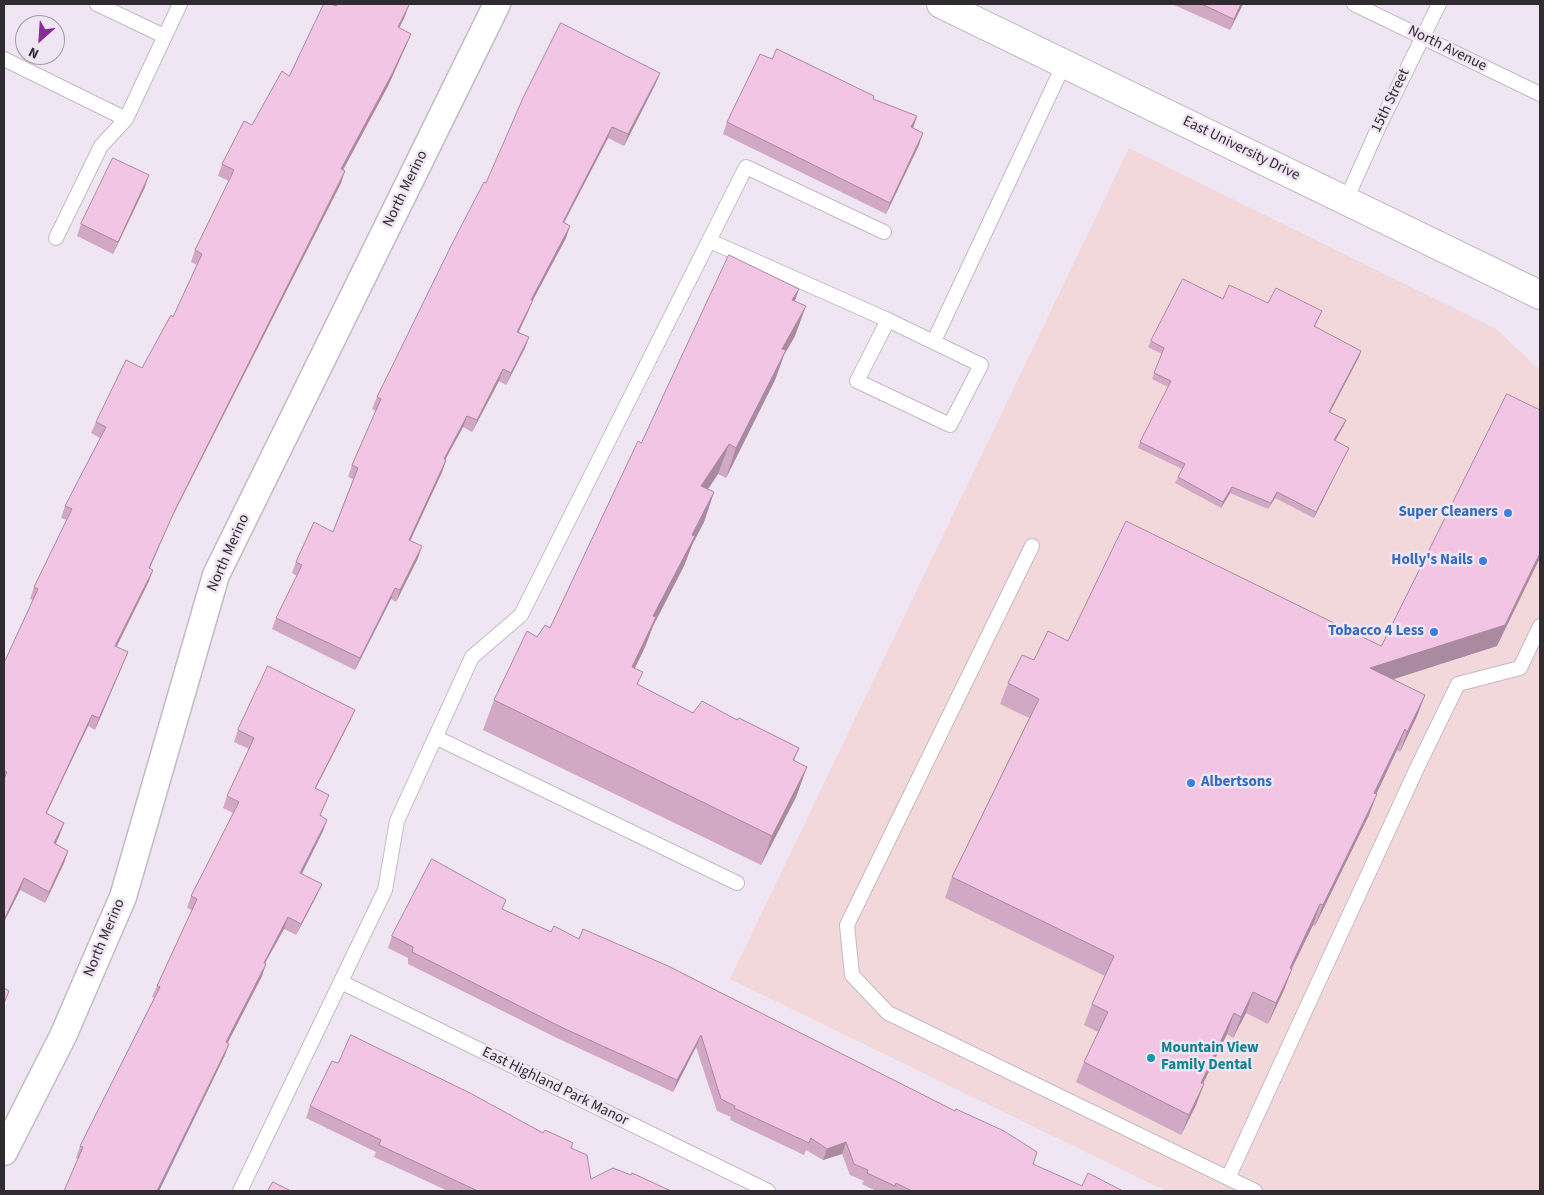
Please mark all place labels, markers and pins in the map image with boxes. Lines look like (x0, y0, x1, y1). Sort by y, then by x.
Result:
place label: Super Cleaners (1398, 504, 1498, 522)
marker: Super Cleaners (1502, 507, 1514, 519)
place label: Holly's Nails (1391, 552, 1473, 570)
marker: Holly's Nails (1477, 555, 1489, 567)
place label: Tobacco 4 Less (1328, 623, 1424, 641)
marker: Tobacco 4 Less (1428, 626, 1440, 638)
place label: Albertsons (1201, 774, 1272, 792)
marker: Albertsons (1185, 777, 1197, 789)
place label: Mountain View Family Dental (1161, 1040, 1259, 1075)
marker: Mountain View Family Dental (1145, 1052, 1157, 1064)

